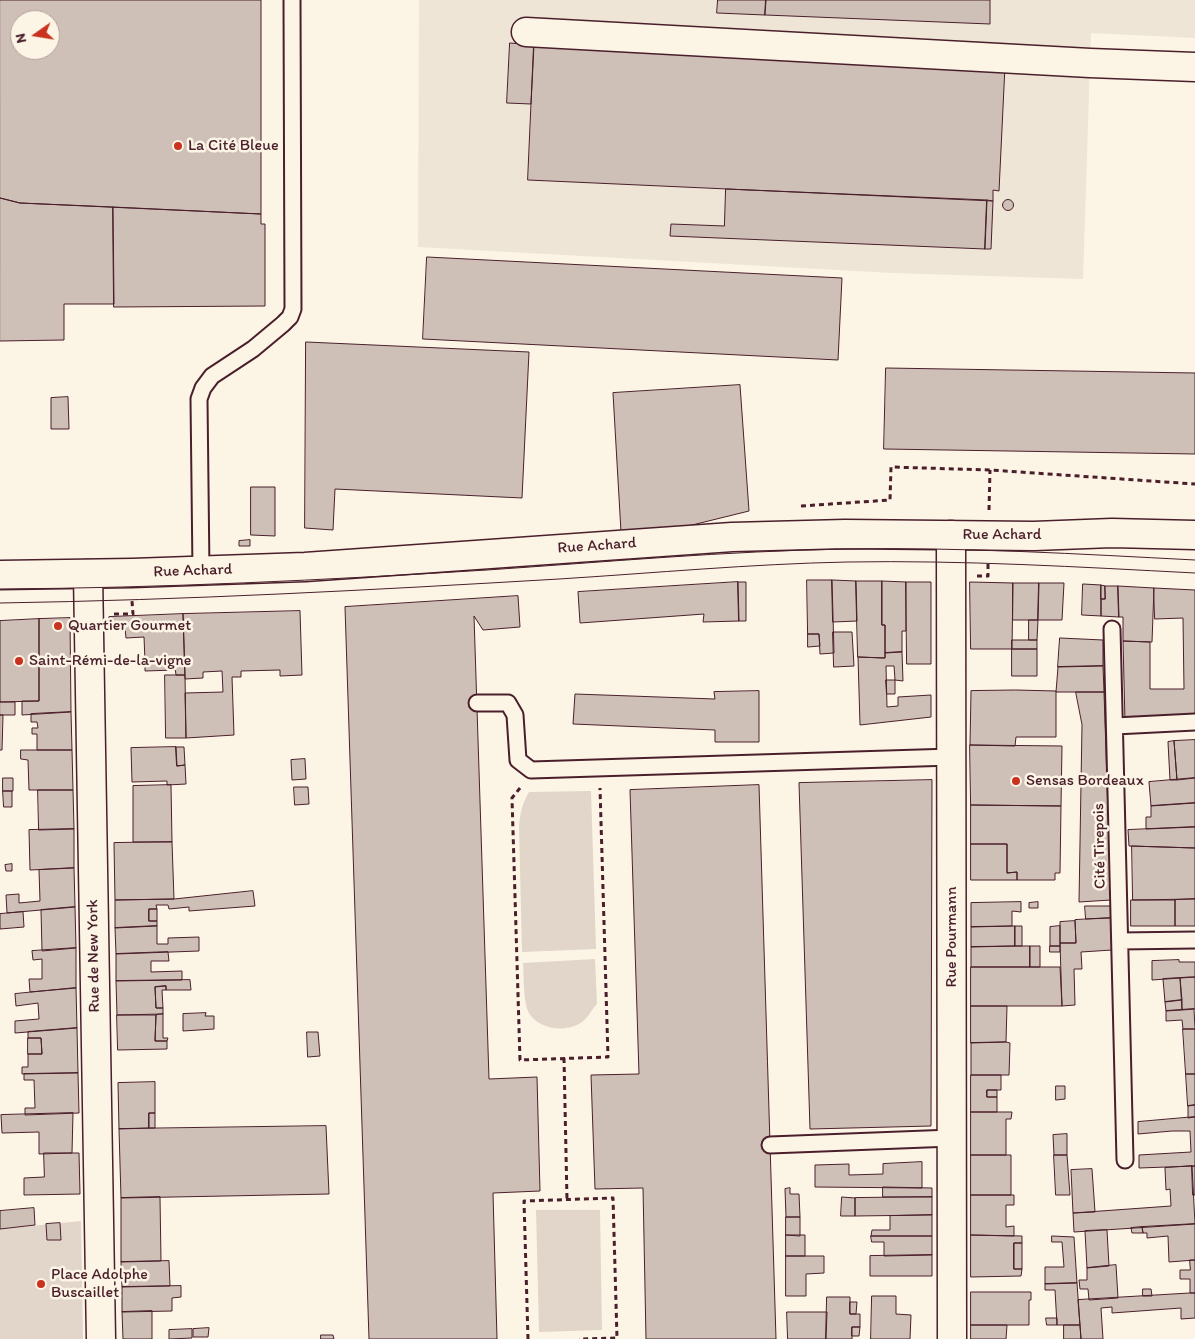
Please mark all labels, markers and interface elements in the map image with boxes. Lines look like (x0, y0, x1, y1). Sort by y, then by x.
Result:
north arrow (10, 10, 60, 60)
text: N (12, 32, 30, 45)
place label: La Cité Bleue (188, 136, 279, 156)
marker: La Cité Bleue (172, 140, 184, 152)
street label: Rue Achard (962, 525, 1042, 545)
street label: Rue Achard (557, 534, 637, 558)
street label: Rue Achard (153, 560, 233, 582)
place label: Quartier Gourmet (68, 616, 191, 636)
marker: Quartier Gourmet (52, 620, 64, 632)
place label: Saint-Rémi-de-la-vigne (29, 651, 191, 671)
marker: Saint-Rémi-de-la-vigne (13, 655, 25, 667)
place label: Sensas Bordeaux (1026, 771, 1144, 791)
marker: Sensas Bordeaux (1010, 775, 1022, 787)
street label: Cité Tirepois (1090, 803, 1110, 889)
street label: Rue Pourmann (942, 887, 962, 987)
street label: Rue de New York (83, 899, 105, 1013)
place label: Place Adolphe Buscaillet (51, 1265, 148, 1303)
marker: Place Adolphe Buscaillet (35, 1278, 47, 1290)

